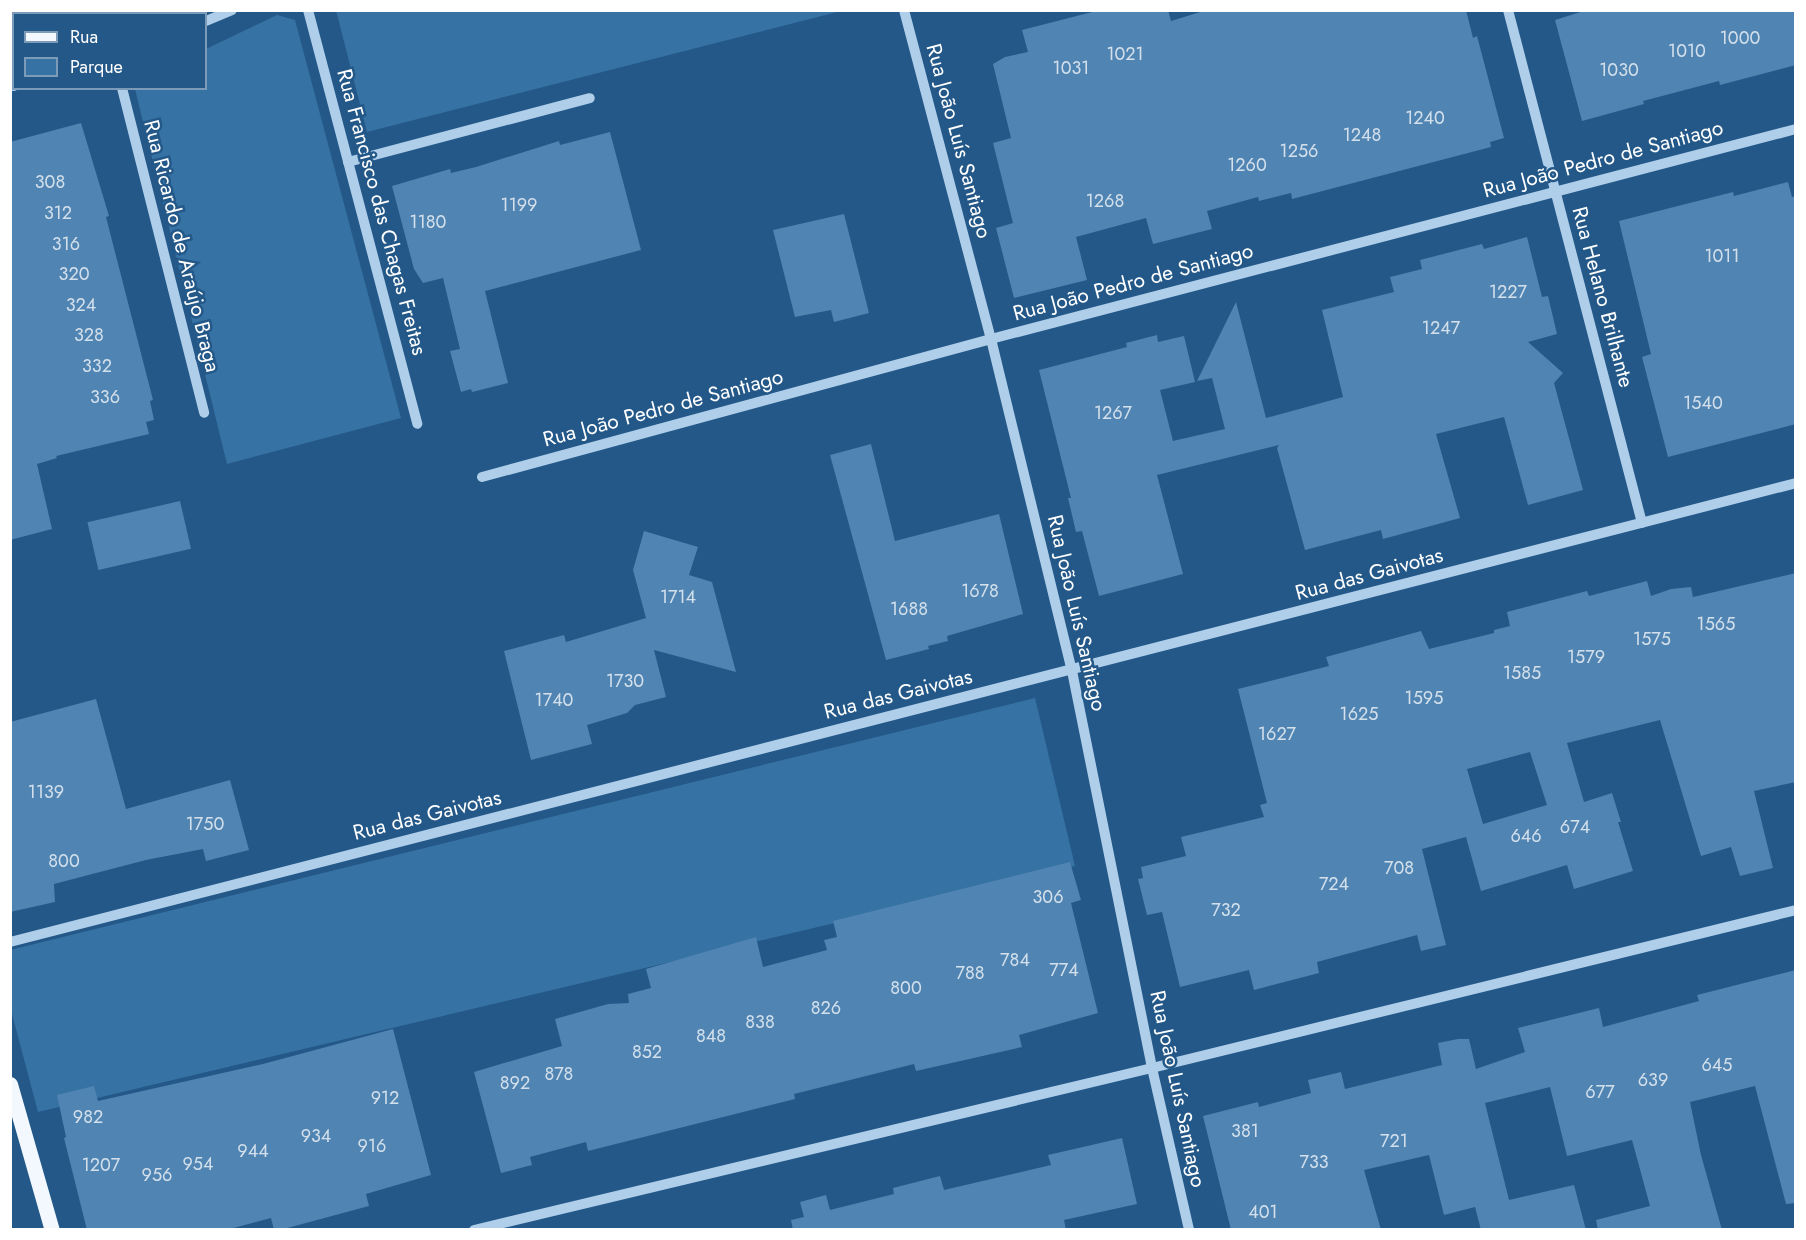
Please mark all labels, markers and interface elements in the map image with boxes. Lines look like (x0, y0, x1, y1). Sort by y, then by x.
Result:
legend (12, 12, 207, 90)
text: Rua (70, 24, 98, 50)
house number: 1000 (1720, 27, 1760, 49)
house number: 1010 (1668, 40, 1706, 62)
street label: Rua João Luís Santiago (921, 41, 997, 241)
house number: 1021 (1106, 43, 1144, 65)
text: Parque (70, 54, 123, 80)
house number: 1031 (1053, 57, 1089, 79)
house number: 1030 (1599, 59, 1639, 81)
street label: Rua Francisco das Chagas Freitas (332, 66, 432, 358)
house number: 1240 (1405, 107, 1445, 129)
street label: Rua João Pedro de Santiago (1480, 115, 1726, 203)
street label: Rua Ricardo de Araújo Braga (138, 117, 226, 375)
house number: 1248 (1343, 124, 1381, 146)
house number: 1256 (1280, 140, 1318, 162)
house number: 1260 (1227, 154, 1267, 176)
house number: 308 (35, 171, 65, 193)
house number: 1268 (1086, 190, 1124, 212)
house number: 1199 (501, 194, 537, 216)
house number: 312 (44, 202, 72, 224)
street label: Rua Helano Brilhante (1567, 204, 1639, 390)
house number: 1180 (410, 211, 446, 233)
house number: 316 (52, 233, 80, 255)
street label: Rua João Pedro de Santiago (1010, 238, 1256, 326)
house number: 1011 (1704, 245, 1740, 267)
house number: 320 (59, 263, 89, 285)
house number: 1227 (1489, 281, 1527, 303)
house number: 324 (66, 294, 96, 316)
house number: 1247 (1422, 317, 1460, 339)
house number: 328 (74, 324, 104, 346)
house number: 332 (82, 355, 112, 377)
street label: Rua João Pedro de Santiago (540, 364, 786, 452)
house number: 336 (90, 386, 120, 408)
house number: 1540 (1683, 392, 1723, 414)
house number: 1267 (1094, 402, 1132, 424)
street label: Rua João Luís Santiago (1042, 512, 1112, 714)
street label: Rua das Gaivotas (1292, 542, 1446, 606)
house number: 1678 (961, 580, 999, 602)
house number: 1714 (660, 586, 696, 608)
house number: 1688 (890, 598, 928, 620)
house number: 1565 (1697, 613, 1735, 635)
house number: 1575 (1633, 628, 1671, 650)
house number: 1579 (1567, 646, 1605, 668)
house number: 1585 (1503, 662, 1541, 684)
street label: Rua das Gaivotas (821, 663, 975, 725)
house number: 1730 (606, 670, 644, 692)
house number: 1595 (1405, 687, 1443, 709)
house number: 1740 (535, 689, 573, 711)
house number: 1625 (1340, 703, 1378, 725)
house number: 1627 (1258, 723, 1296, 745)
house number: 1139 (28, 781, 64, 803)
street label: Rua das Gaivotas (350, 784, 504, 846)
house number: 1750 (186, 813, 224, 835)
house number: 674 (1560, 816, 1590, 838)
house number: 646 (1510, 825, 1542, 847)
house number: 800 (48, 850, 80, 872)
house number: 708 (1384, 857, 1414, 879)
house number: 724 (1319, 873, 1349, 895)
house number: 306 (1033, 886, 1063, 908)
house number: 732 (1211, 899, 1241, 921)
house number: 784 (1000, 949, 1030, 971)
house number: 774 (1049, 959, 1079, 981)
house number: 788 (955, 962, 985, 984)
house number: 800 (890, 977, 922, 999)
street label: Rua João Luís Santiago (1145, 988, 1211, 1190)
house number: 826 (811, 997, 841, 1019)
house number: 838 (745, 1011, 775, 1033)
house number: 848 (696, 1025, 726, 1047)
house number: 852 (632, 1041, 662, 1063)
house number: 645 (1701, 1054, 1733, 1076)
house number: 878 (545, 1063, 573, 1085)
house number: 639 (1638, 1069, 1668, 1091)
house number: 892 (500, 1072, 530, 1094)
house number: 677 (1585, 1081, 1615, 1103)
house number: 912 (371, 1087, 399, 1109)
house number: 982 (73, 1106, 103, 1128)
house number: 381 (1231, 1120, 1259, 1142)
house number: 934 (301, 1125, 331, 1147)
house number: 721 (1380, 1130, 1408, 1152)
house number: 916 (358, 1135, 386, 1157)
house number: 944 (237, 1140, 269, 1162)
house number: 733 (1299, 1151, 1329, 1173)
house number: 954 (182, 1153, 214, 1175)
house number: 1207 (82, 1154, 120, 1176)
house number: 956 (142, 1164, 172, 1186)
house number: 401 (1248, 1201, 1278, 1223)

